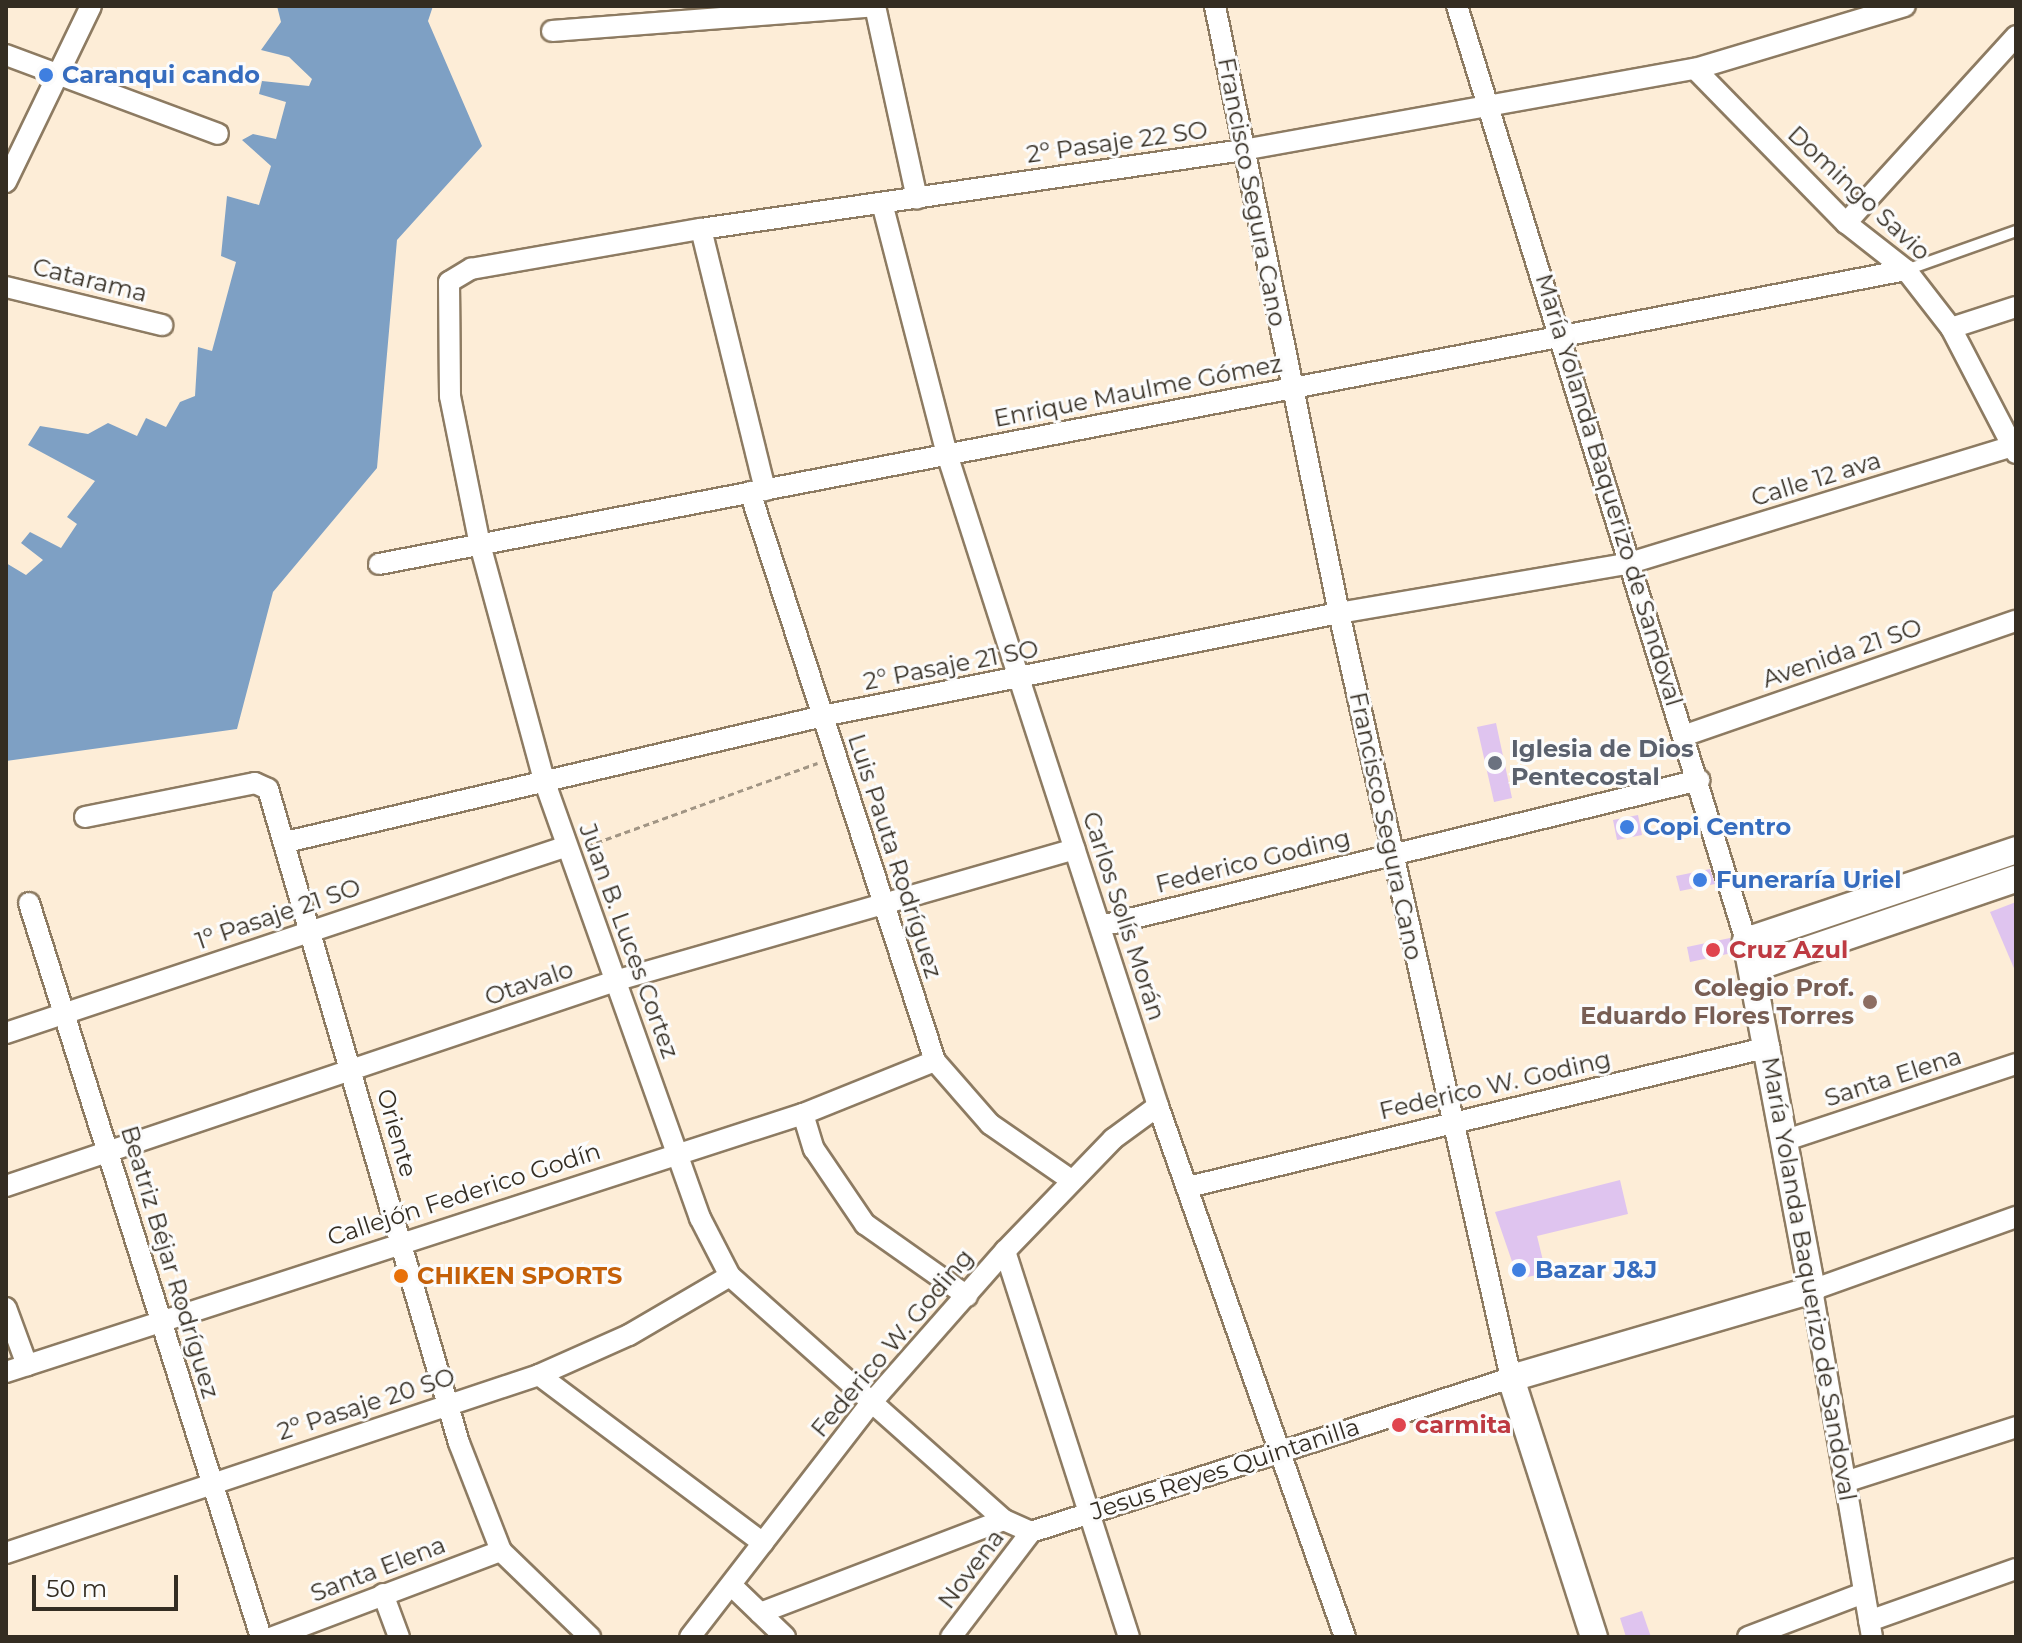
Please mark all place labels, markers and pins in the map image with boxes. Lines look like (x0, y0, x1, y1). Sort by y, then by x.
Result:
place label: Caranqui cando (62, 61, 260, 89)
marker: Caranqui cando (37, 66, 55, 84)
place label: Iglesia de Dios Pentecostal (1511, 735, 1694, 791)
marker: Iglesia de Dios Pentecostal (1486, 754, 1504, 772)
place label: Copi Centro (1643, 813, 1791, 841)
marker: Copi Centro (1618, 818, 1636, 836)
place label: Funeraría Uriel (1716, 866, 1901, 894)
marker: Funeraría Uriel (1691, 871, 1709, 889)
place label: Cruz Azul (1729, 936, 1848, 964)
marker: Cruz Azul (1704, 941, 1722, 959)
place label: Colegio Prof. Eduardo Flores Torres (1580, 974, 1854, 1030)
marker: Colegio Prof. Eduardo Flores Torres (1861, 993, 1879, 1011)
place label: Bazar J&J (1535, 1256, 1657, 1284)
marker: Bazar J&J (1510, 1261, 1528, 1279)
place label: CHIKEN SPORTS (417, 1262, 622, 1290)
marker: CHIKEN SPORTS (392, 1267, 410, 1285)
place label: carmita (1415, 1411, 1511, 1439)
marker: carmita (1390, 1416, 1408, 1434)

